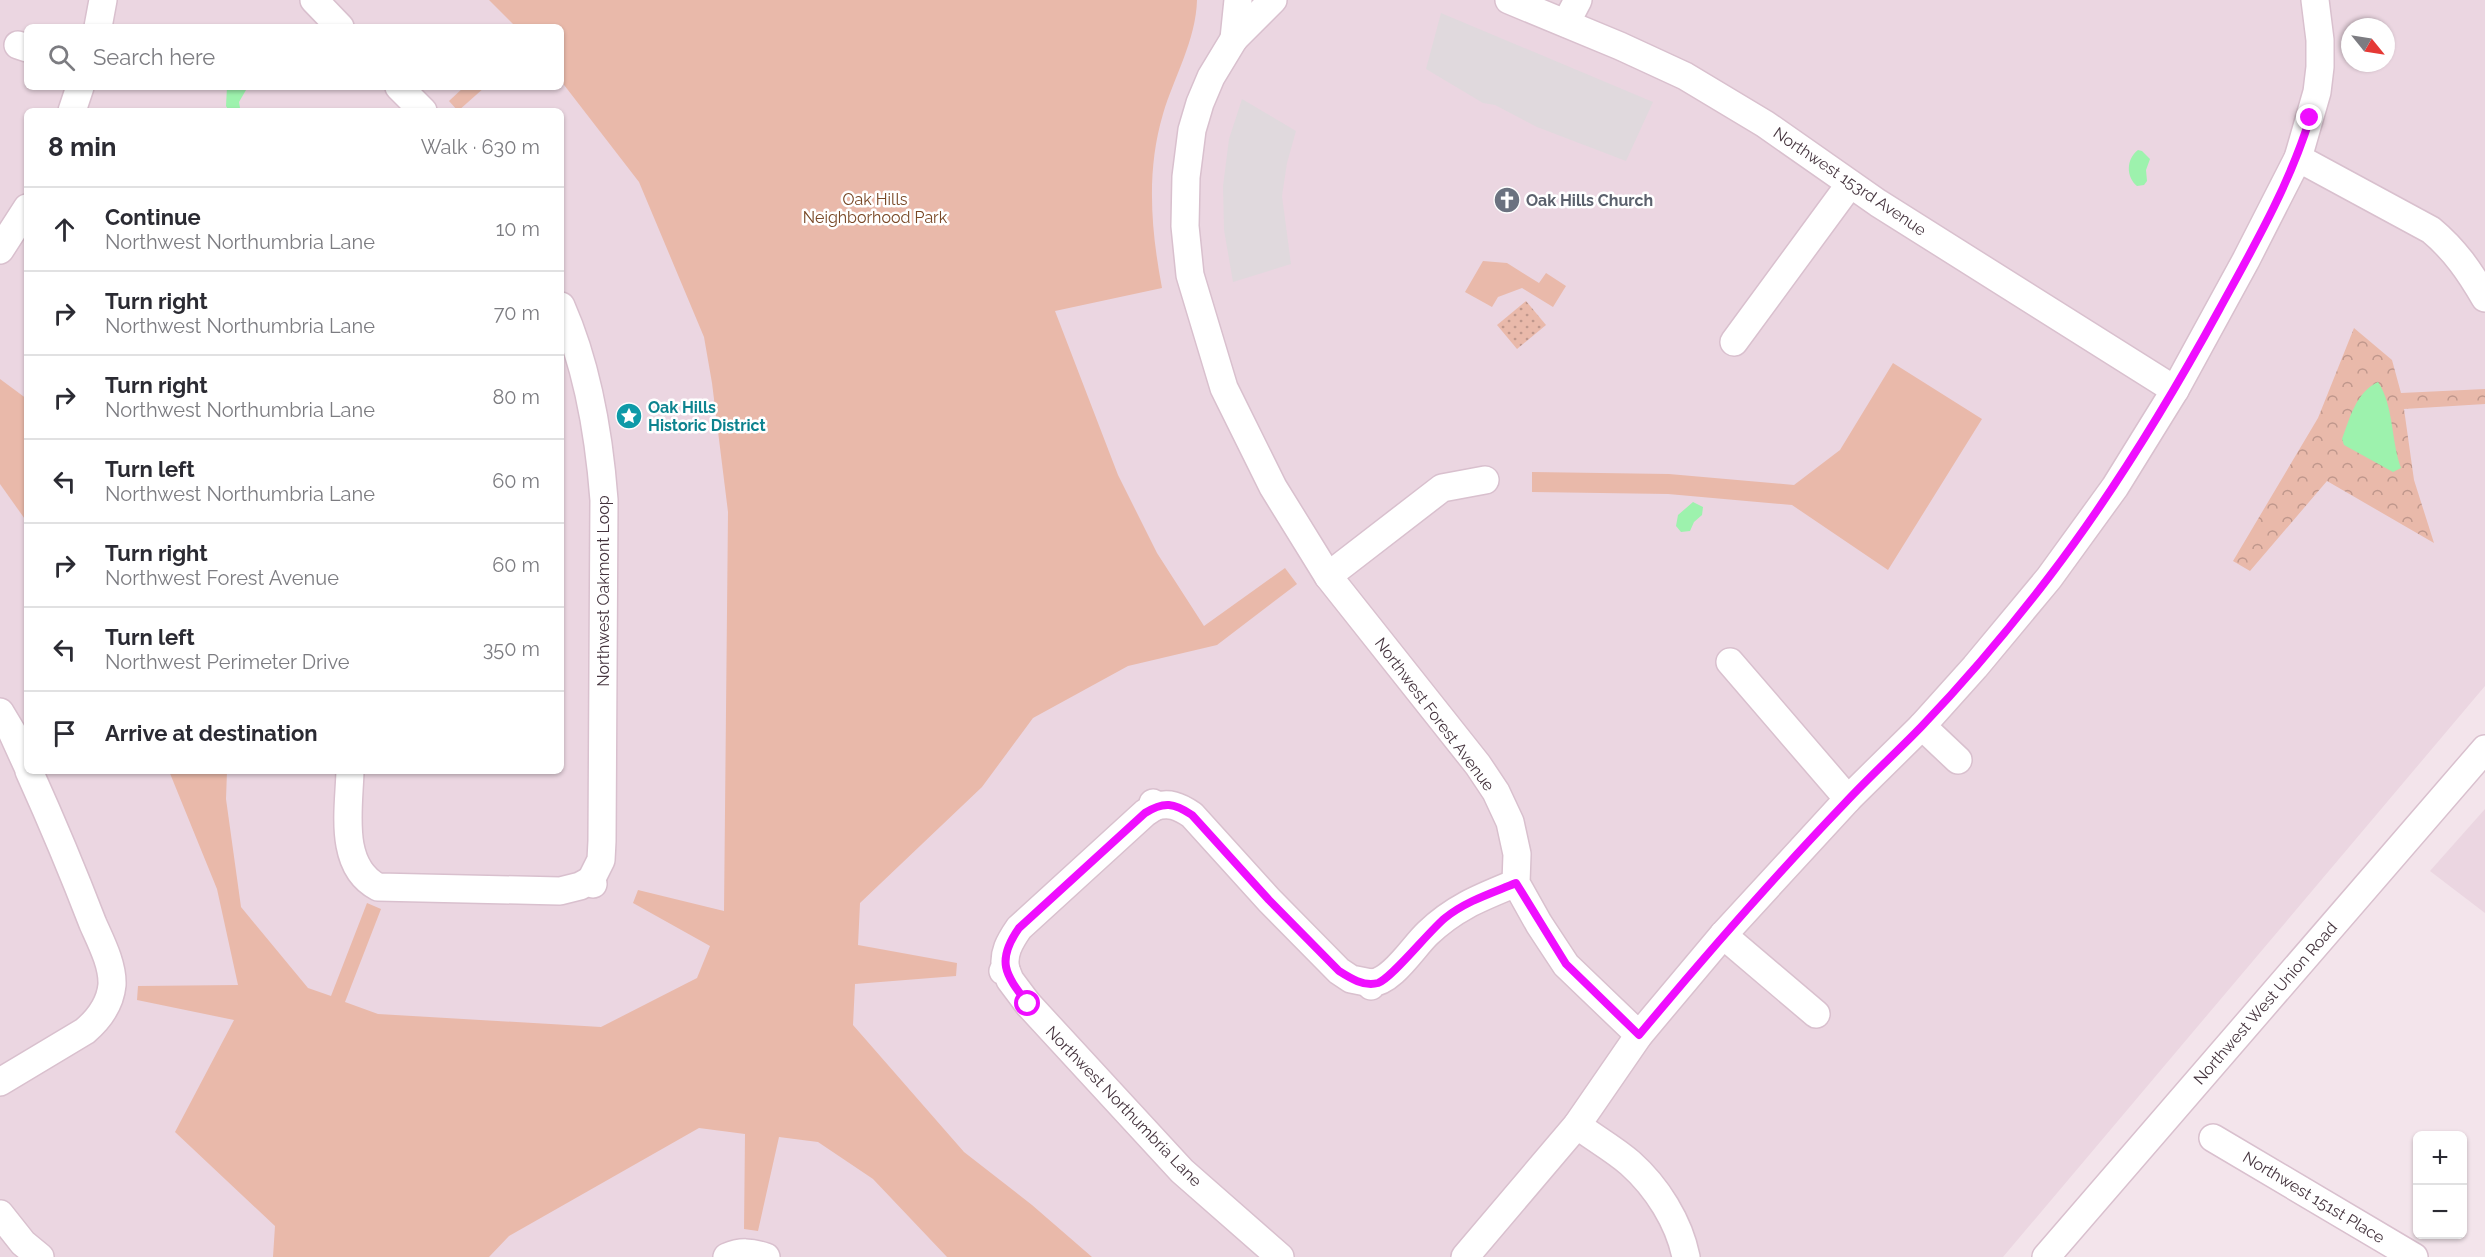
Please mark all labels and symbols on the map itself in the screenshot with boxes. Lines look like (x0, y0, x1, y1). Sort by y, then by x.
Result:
north arrow (2341, 18, 2395, 72)
route end (2296, 104, 2322, 130)
street label: Northwest 153rd Avenue (1770, 123, 1930, 240)
church icon: Oak Hills Church (1492, 185, 1522, 215)
park label: Oak Hills Neighborhood Park (803, 190, 948, 227)
place label: Oak Hills Church (1526, 191, 1653, 210)
place label: Oak Hills Historic District (648, 398, 766, 435)
place icon: Oak Hills Historic District (614, 401, 644, 431)
street label: Northwest Oakmont Loop (594, 495, 613, 687)
street label: Northwest Forest Avenue (1371, 634, 1498, 795)
street label: Northwest West Union Road (2190, 918, 2341, 1088)
route start (1014, 990, 1040, 1016)
street label: Northwest Northumbria Lane (1042, 1022, 1205, 1191)
street label: Northwest 151st Place (2239, 1148, 2388, 1247)

